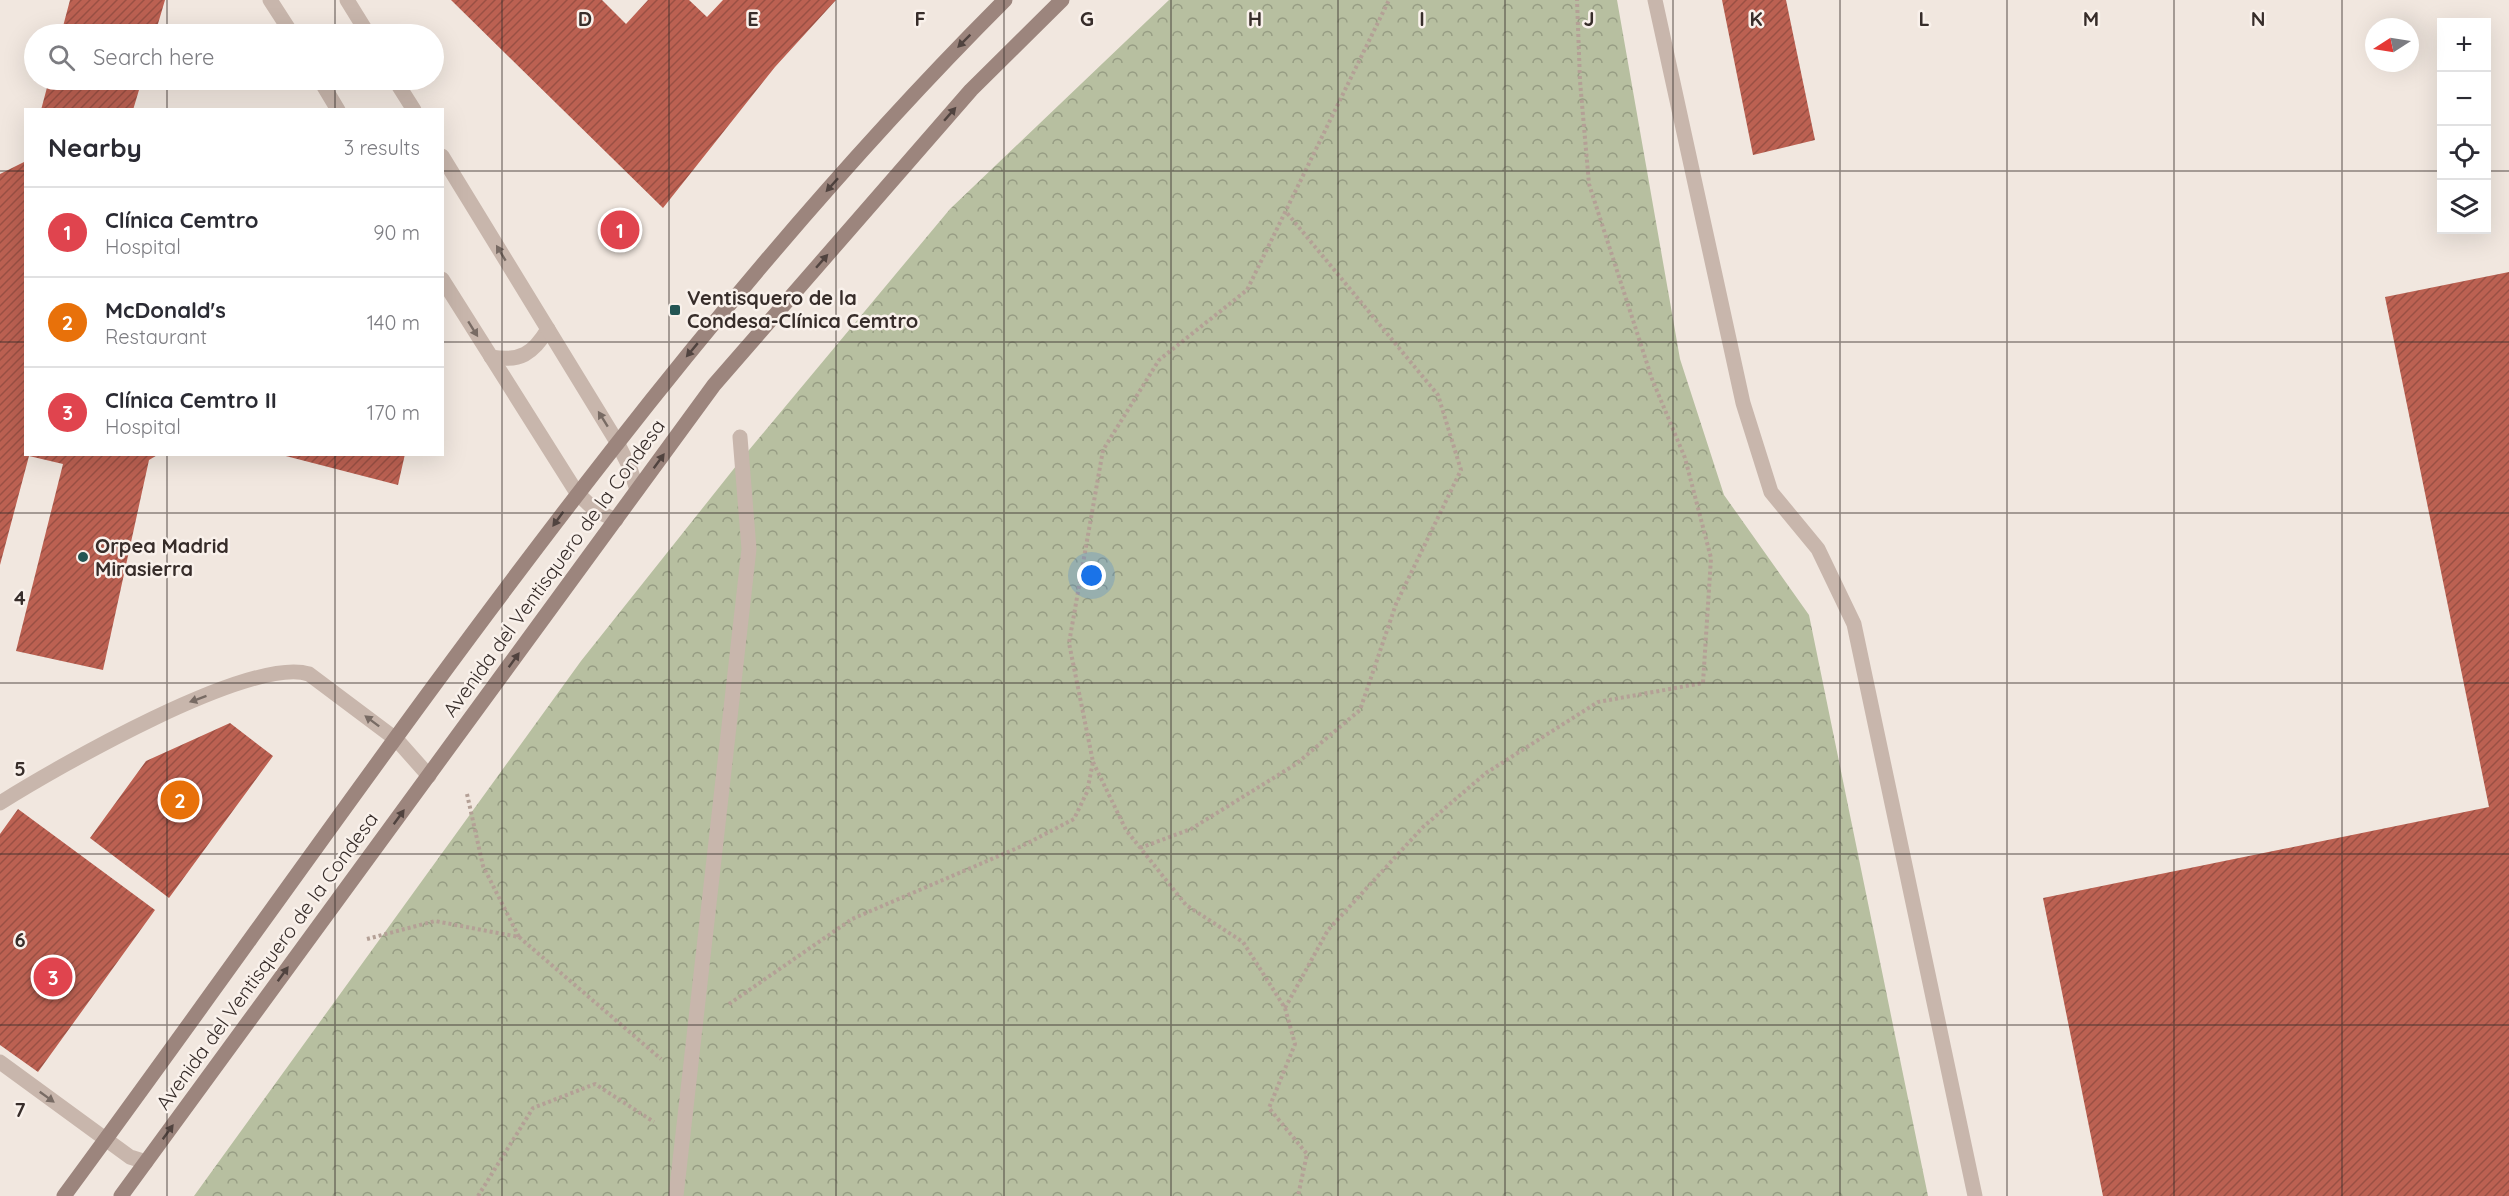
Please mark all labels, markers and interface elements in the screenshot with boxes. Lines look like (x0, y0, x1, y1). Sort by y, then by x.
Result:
text: D (578, 6, 592, 31)
text: E (747, 6, 759, 31)
text: F (914, 6, 926, 31)
text: G (1080, 6, 1094, 31)
text: H (1248, 6, 1262, 31)
text: I (1419, 6, 1425, 31)
text: J (1583, 6, 1595, 31)
text: K (1749, 6, 1763, 31)
text: L (1918, 6, 1930, 31)
text: M (2083, 6, 2099, 31)
text: N (2251, 6, 2265, 31)
north arrow (2365, 18, 2419, 72)
map controls (2437, 18, 2491, 234)
button: + (2437, 18, 2491, 72)
search box (24, 24, 444, 90)
one-way arrow (958, 34, 972, 48)
icon: search (45, 41, 78, 74)
text: Search here (93, 43, 214, 71)
button: − (2437, 72, 2491, 126)
one-way arrow (943, 107, 956, 122)
button: locate (2437, 126, 2491, 180)
text: Nearby (48, 131, 142, 164)
text: 3 results (344, 135, 420, 160)
one-way arrow (826, 177, 839, 192)
button: layers (2437, 180, 2491, 234)
text: Clínica Cemtro (105, 206, 259, 234)
pin: 1 (600, 208, 640, 252)
text: 1 (64, 220, 71, 245)
text: 90 m (373, 220, 420, 245)
text: Hospital (105, 234, 181, 259)
one-way arrow (496, 245, 507, 261)
one-way arrow (815, 254, 828, 269)
place label: Ventisquero de la Condesa-Clínica Cemtro (687, 285, 918, 333)
text: McDonald's (105, 296, 226, 324)
marker: Ventisquero de la Condesa-Clínica Cemtro (668, 303, 682, 317)
text: 2 (62, 310, 73, 335)
text: 140 m (367, 310, 420, 335)
one-way arrow (468, 320, 479, 337)
text: Restaurant (105, 324, 207, 349)
one-way arrow (687, 342, 699, 357)
text: Clínica Cemtro II (105, 386, 277, 414)
text: 3 (62, 400, 73, 425)
text: 170 m (367, 400, 420, 425)
one-way arrow (598, 411, 609, 427)
text: Hospital (105, 414, 181, 439)
street label: Avenida del Ventisquero de la Condesa (437, 414, 670, 721)
one-way arrow (653, 453, 665, 469)
one-way arrow (552, 510, 564, 526)
place label: Orpea Madrid Mirasierra (95, 533, 229, 581)
marker: Orpea Madrid Mirasierra (76, 550, 90, 564)
your location (1077, 561, 1106, 590)
text: 4 (14, 585, 26, 610)
one-way arrow (507, 652, 519, 667)
one-way arrow (189, 694, 207, 704)
one-way arrow (364, 715, 380, 727)
text: 5 (14, 756, 26, 781)
pin: 2 (160, 778, 200, 822)
street label: Avenida del Ventisquero de la Condesa (150, 807, 383, 1114)
one-way arrow (392, 810, 404, 825)
text: 6 (14, 927, 26, 952)
pin: 3 (34, 954, 72, 1000)
one-way arrow (277, 967, 289, 983)
one-way arrow (40, 1090, 55, 1102)
text: 7 (15, 1097, 26, 1122)
one-way arrow (162, 1124, 174, 1140)

